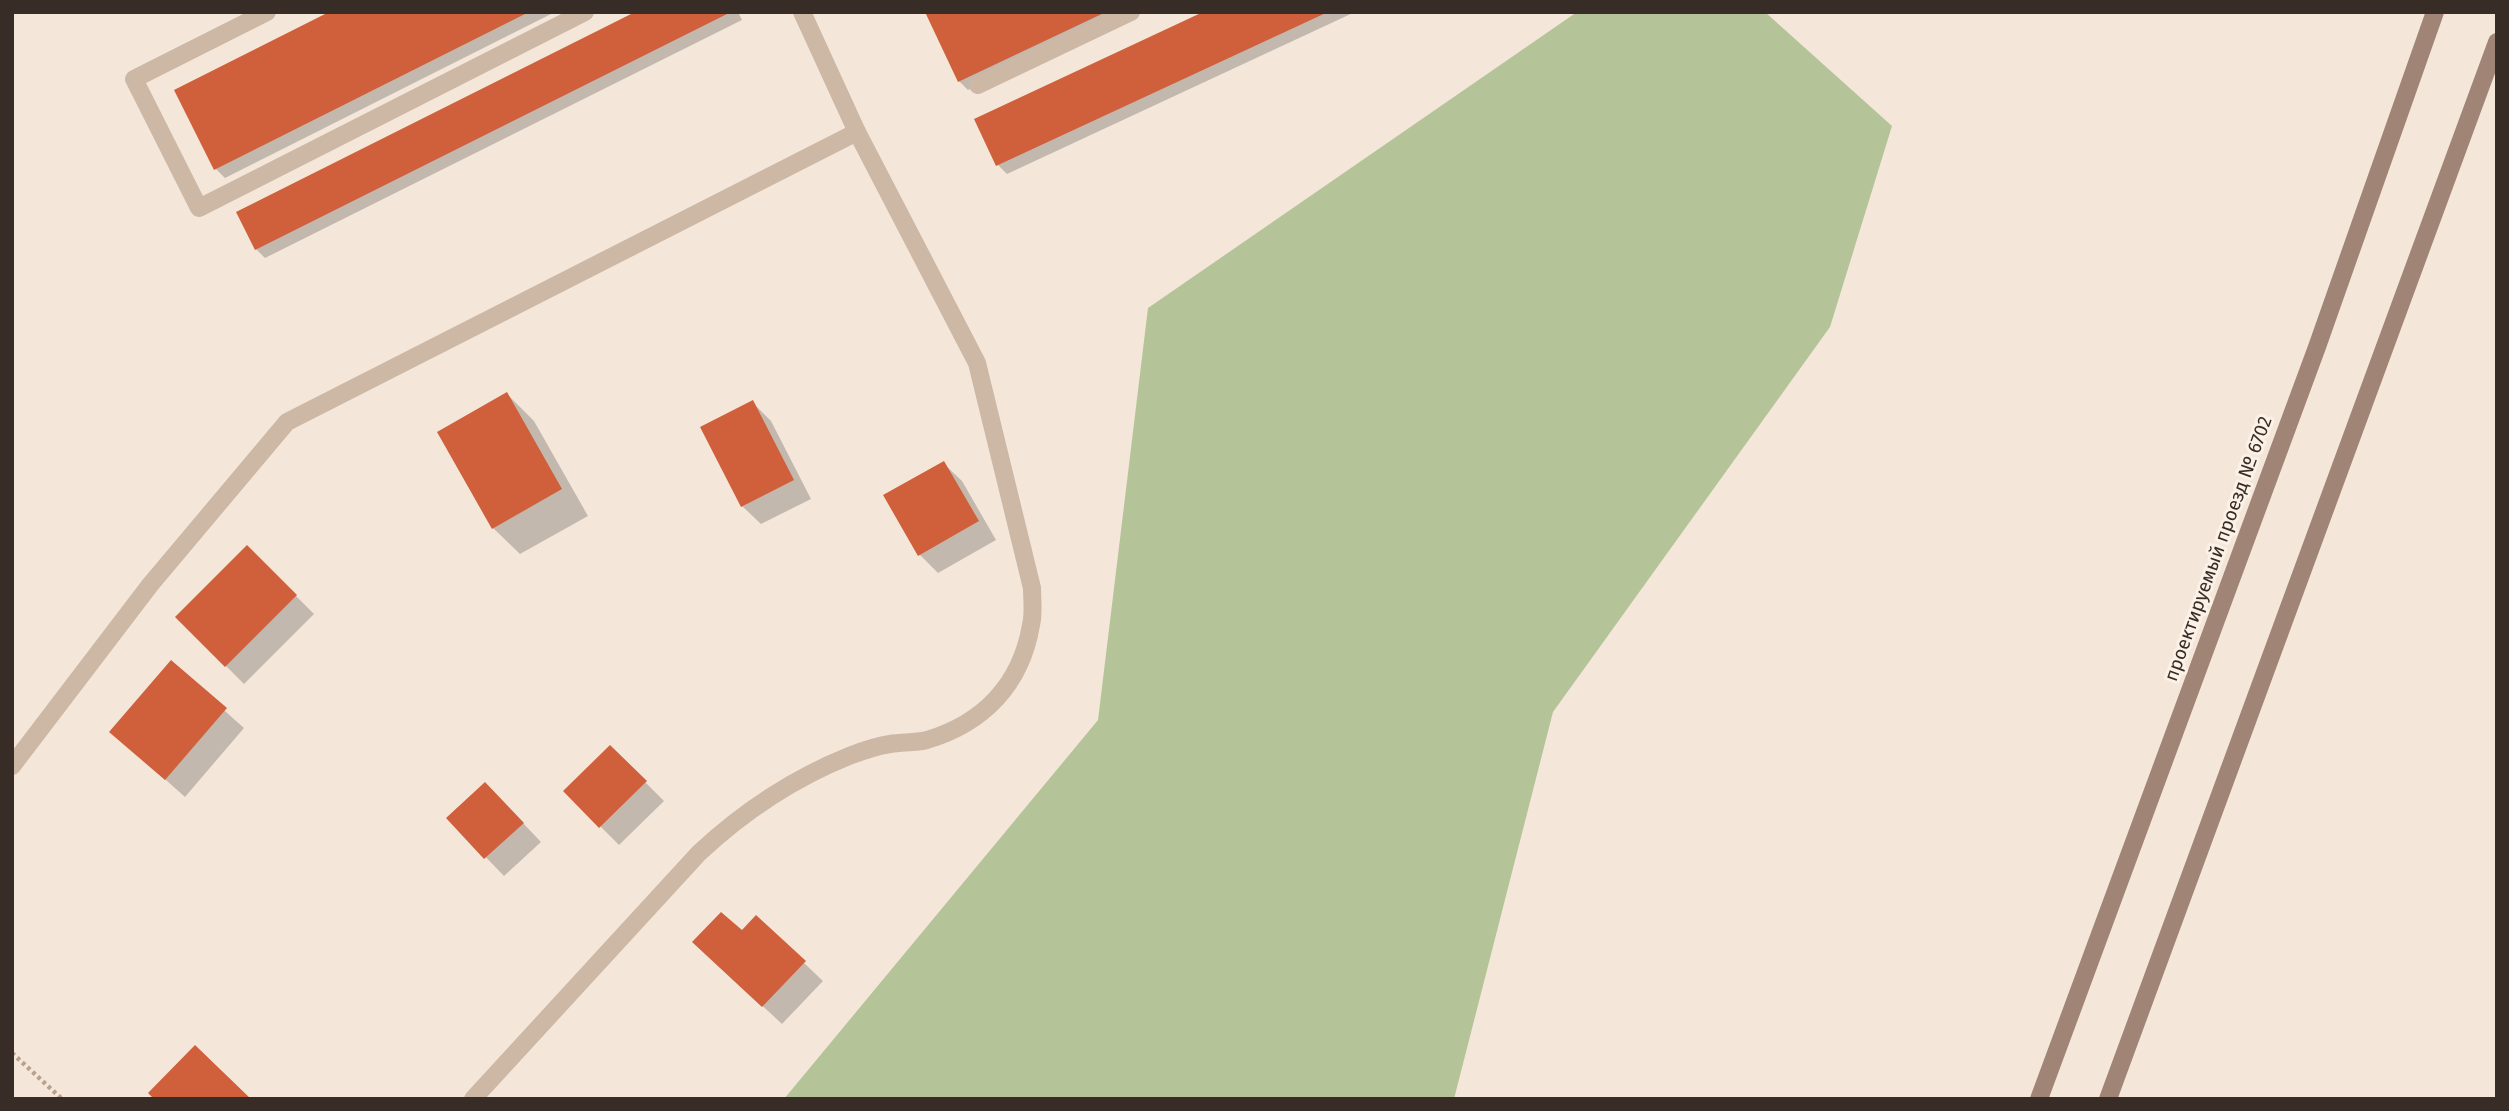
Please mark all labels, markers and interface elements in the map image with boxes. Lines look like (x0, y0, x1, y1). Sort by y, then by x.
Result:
street label: проектируемый проезд № 6702 (2160, 413, 2278, 685)

